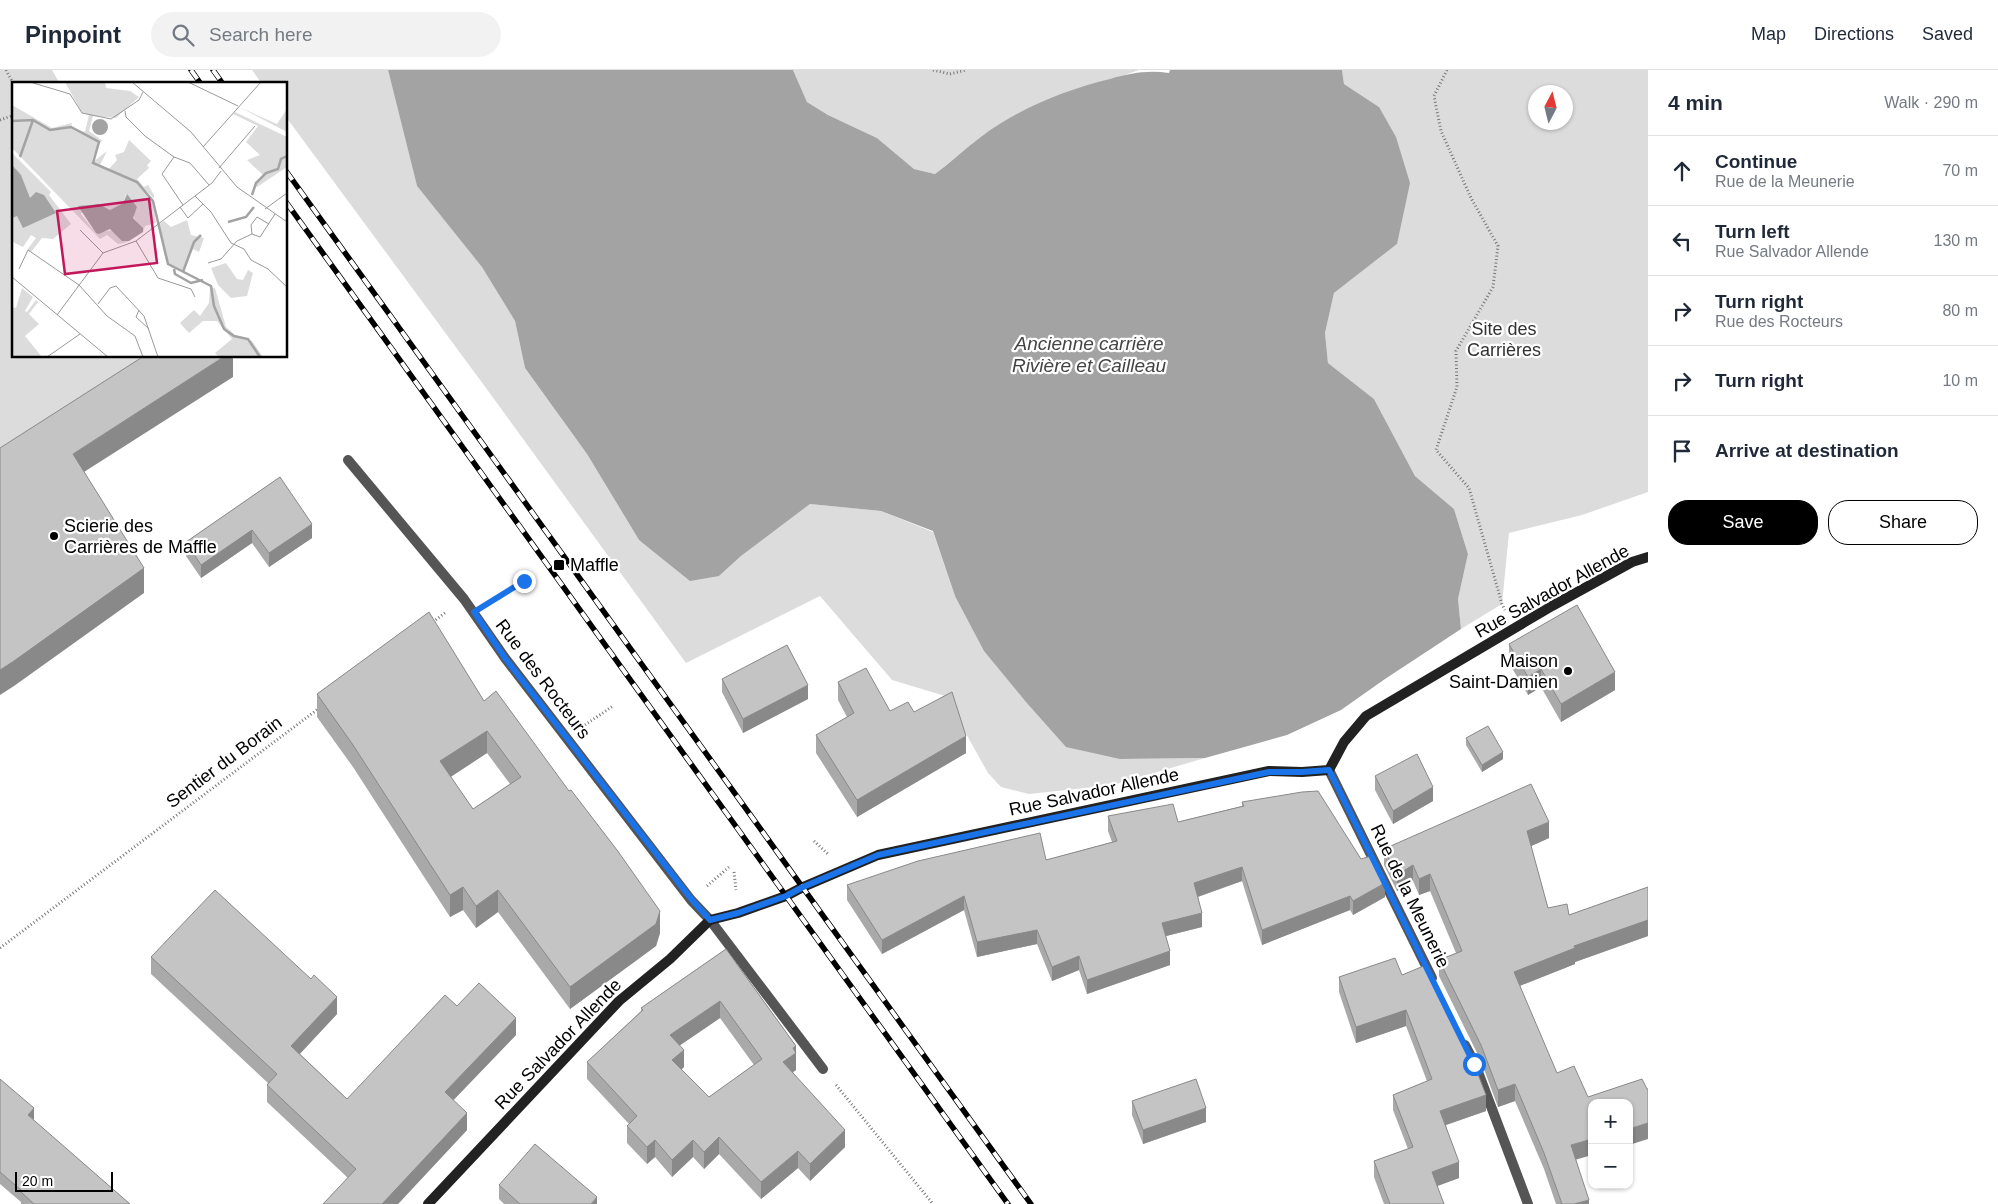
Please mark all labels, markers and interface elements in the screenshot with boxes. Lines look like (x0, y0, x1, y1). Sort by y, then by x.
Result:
search box (151, 12, 501, 57)
text: Pinpoint (25, 21, 121, 48)
icon: search (169, 21, 197, 49)
text: Search here (209, 24, 313, 45)
text: Map (1751, 24, 1786, 44)
text: Directions (1814, 24, 1894, 44)
text: Saved (1922, 24, 1973, 44)
inset map (12, 82, 288, 358)
north arrow (1528, 85, 1573, 130)
text: 4 min (1668, 91, 1723, 114)
text: Walk · 290 m (1884, 94, 1978, 111)
text: Continue (1715, 151, 1797, 172)
icon: ahead (1668, 157, 1696, 185)
text: 70 m (1942, 162, 1978, 179)
text: Rue de la Meunerie (1715, 173, 1855, 190)
text: Turn left (1715, 221, 1790, 242)
icon: left (1668, 227, 1696, 255)
text: 130 m (1934, 232, 1978, 249)
text: Rue Salvador Allende (1715, 243, 1869, 260)
text: Turn right (1715, 291, 1803, 312)
icon: right (1668, 297, 1696, 325)
text: 80 m (1942, 302, 1978, 319)
text: Rue des Rocteurs (1715, 313, 1843, 330)
park label: Site des Carrières (1467, 319, 1541, 360)
water label: Ancienne carrière Rivière et Cailleau (1012, 333, 1167, 376)
icon: right (1668, 367, 1696, 395)
text: Turn right (1715, 370, 1803, 391)
text: 10 m (1942, 372, 1978, 389)
icon: arrive (1668, 437, 1696, 465)
text: Arrive at destination (1715, 440, 1899, 461)
button: Save (1668, 500, 1818, 545)
button: Share (1828, 500, 1978, 545)
place label: Scierie des Carrières de Maffle (64, 516, 217, 557)
marker: Scierie des Carrières de Maffle (48, 530, 60, 542)
street label: Rue Salvador Allende (1471, 540, 1633, 642)
place label: Maffle (570, 555, 619, 575)
marker: Maffle (552, 558, 566, 572)
route end (513, 570, 536, 593)
street label: Rue des Rocteurs (492, 615, 594, 743)
place label: Maison Saint-Damien (1449, 651, 1558, 692)
marker: Maison Saint-Damien (1562, 665, 1574, 677)
street label: Sentier du Borain (162, 712, 286, 812)
street label: Rue Salvador Allende (1007, 764, 1181, 820)
street label: Rue de la Meunerie (1367, 821, 1453, 971)
street label: Rue Salvador Allende (491, 975, 625, 1113)
route start (1463, 1053, 1486, 1076)
map controls (1588, 1099, 1633, 1189)
button: + (1588, 1099, 1633, 1144)
button: − (1588, 1144, 1633, 1189)
scale bar (15, 1169, 112, 1192)
text: 20 m (22, 1173, 53, 1189)

